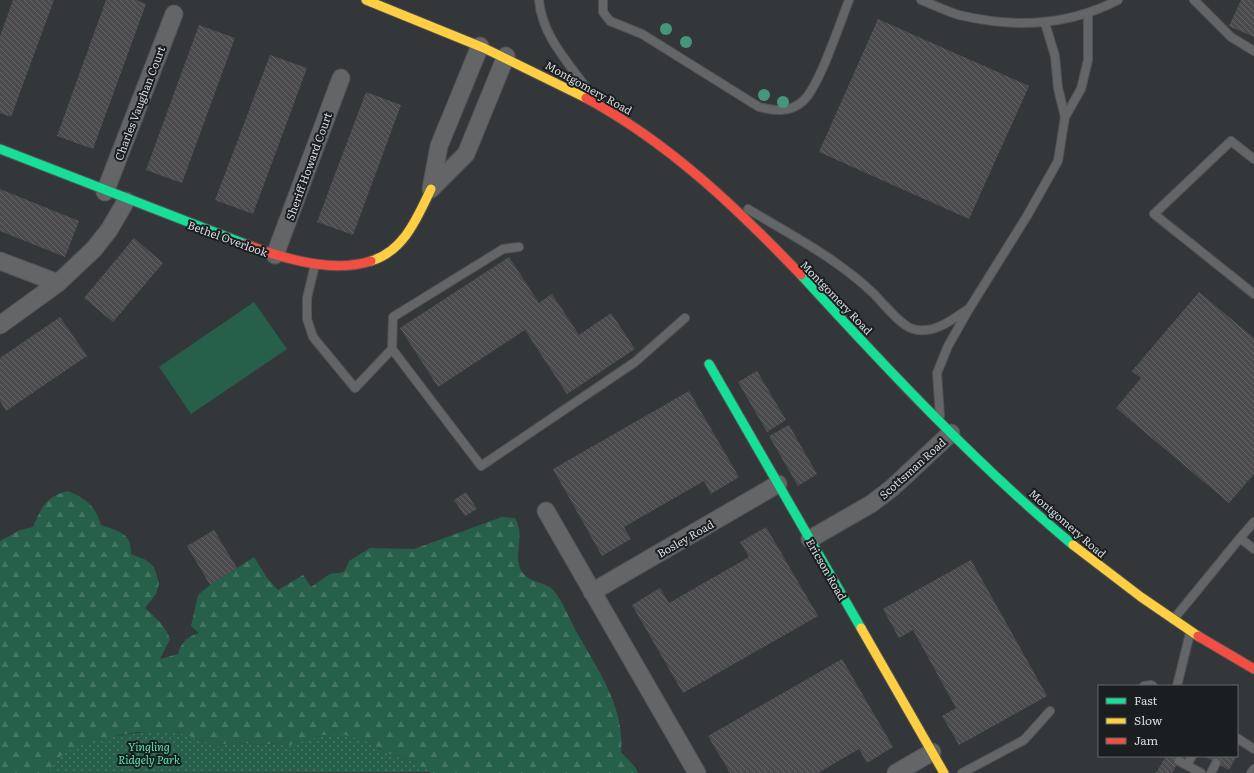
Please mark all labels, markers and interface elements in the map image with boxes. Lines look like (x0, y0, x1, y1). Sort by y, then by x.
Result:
street label: Charles Vaughan Court (110, 43, 168, 162)
street label: Montgomery Road (543, 56, 636, 118)
street label: Sheriff Howard Court (281, 109, 335, 222)
street label: Bethel Overlook (186, 216, 270, 260)
street label: Montgomery Road (797, 256, 877, 338)
street label: Scottsman Road (875, 434, 949, 502)
street label: Montgomery Road (1026, 485, 1110, 561)
street label: Bosley Road (654, 515, 716, 561)
street label: Ericson Road (803, 535, 851, 603)
legend (1098, 685, 1238, 757)
text: Fast (1134, 691, 1158, 709)
text: Slow (1134, 711, 1163, 729)
text: Jam (1134, 731, 1159, 749)
park label: Yingling Ridgely Park (118, 738, 180, 767)

